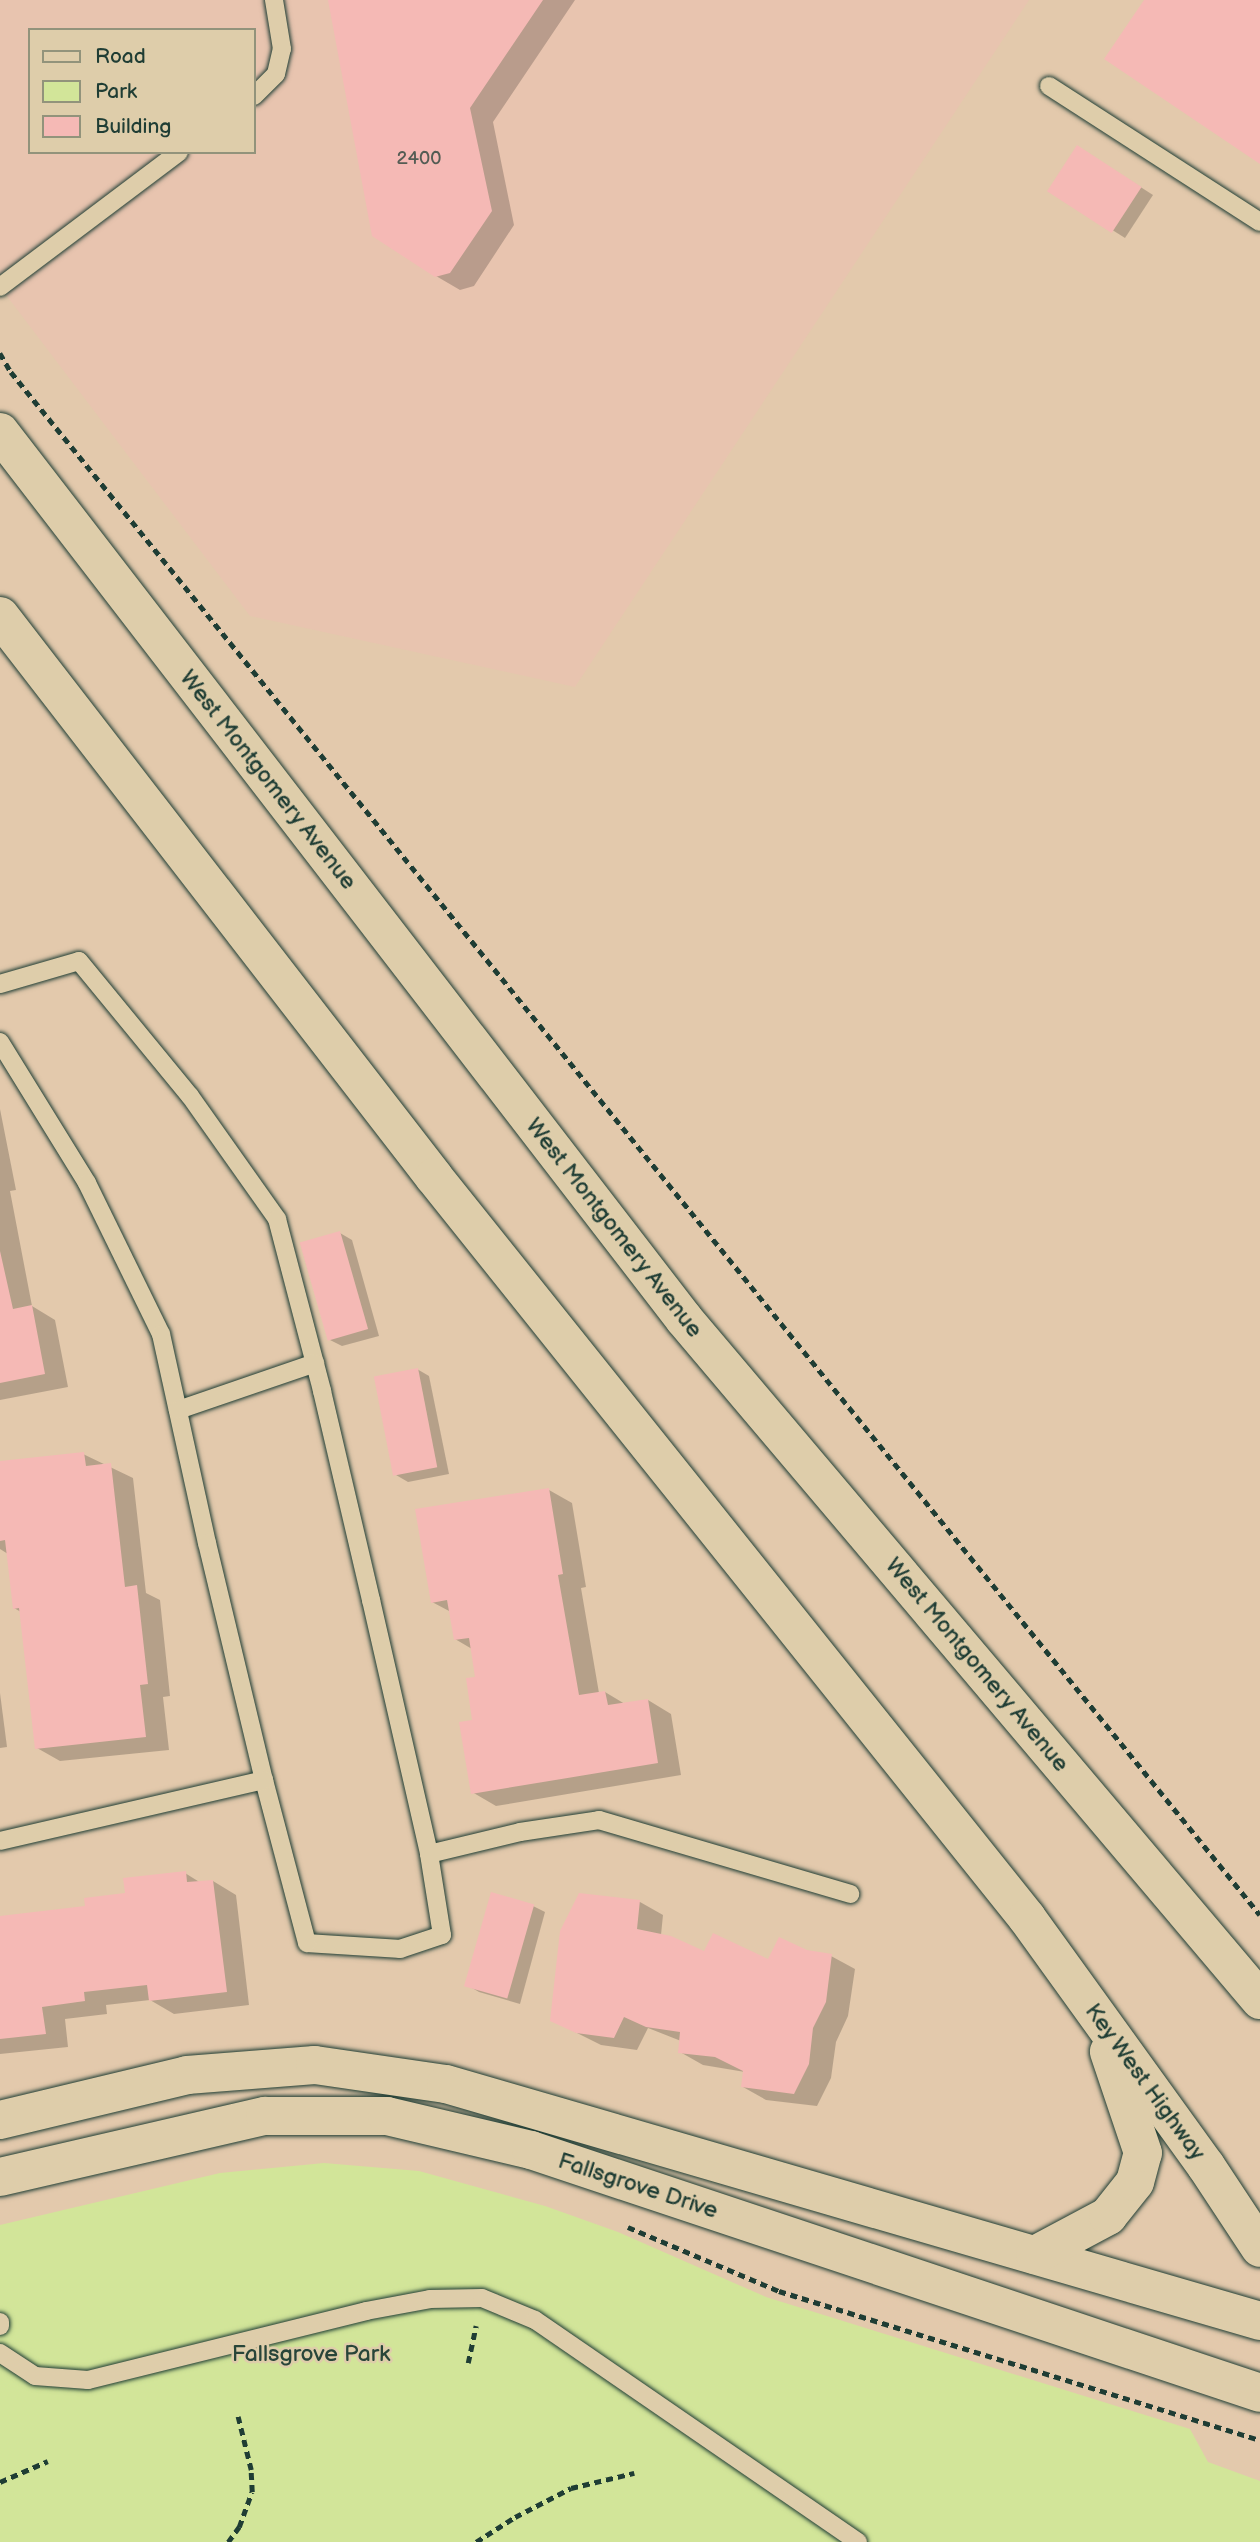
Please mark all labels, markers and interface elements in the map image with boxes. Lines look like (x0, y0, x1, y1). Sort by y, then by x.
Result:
legend (28, 28, 256, 154)
text: Road (95, 44, 146, 69)
text: Park (95, 79, 137, 104)
text: Building (95, 114, 171, 139)
house number: 2400 (397, 148, 441, 170)
street label: West Montgomery Avenue (173, 664, 363, 896)
street label: West Montgomery Avenue (519, 1112, 709, 1344)
street label: West Montgomery Avenue (879, 1552, 1075, 1778)
street label: Key West Highway (1078, 1997, 1212, 2167)
street label: Fallsgrove Drive (555, 2147, 721, 2225)
park label: Fallsgrove Park (232, 2340, 390, 2368)

